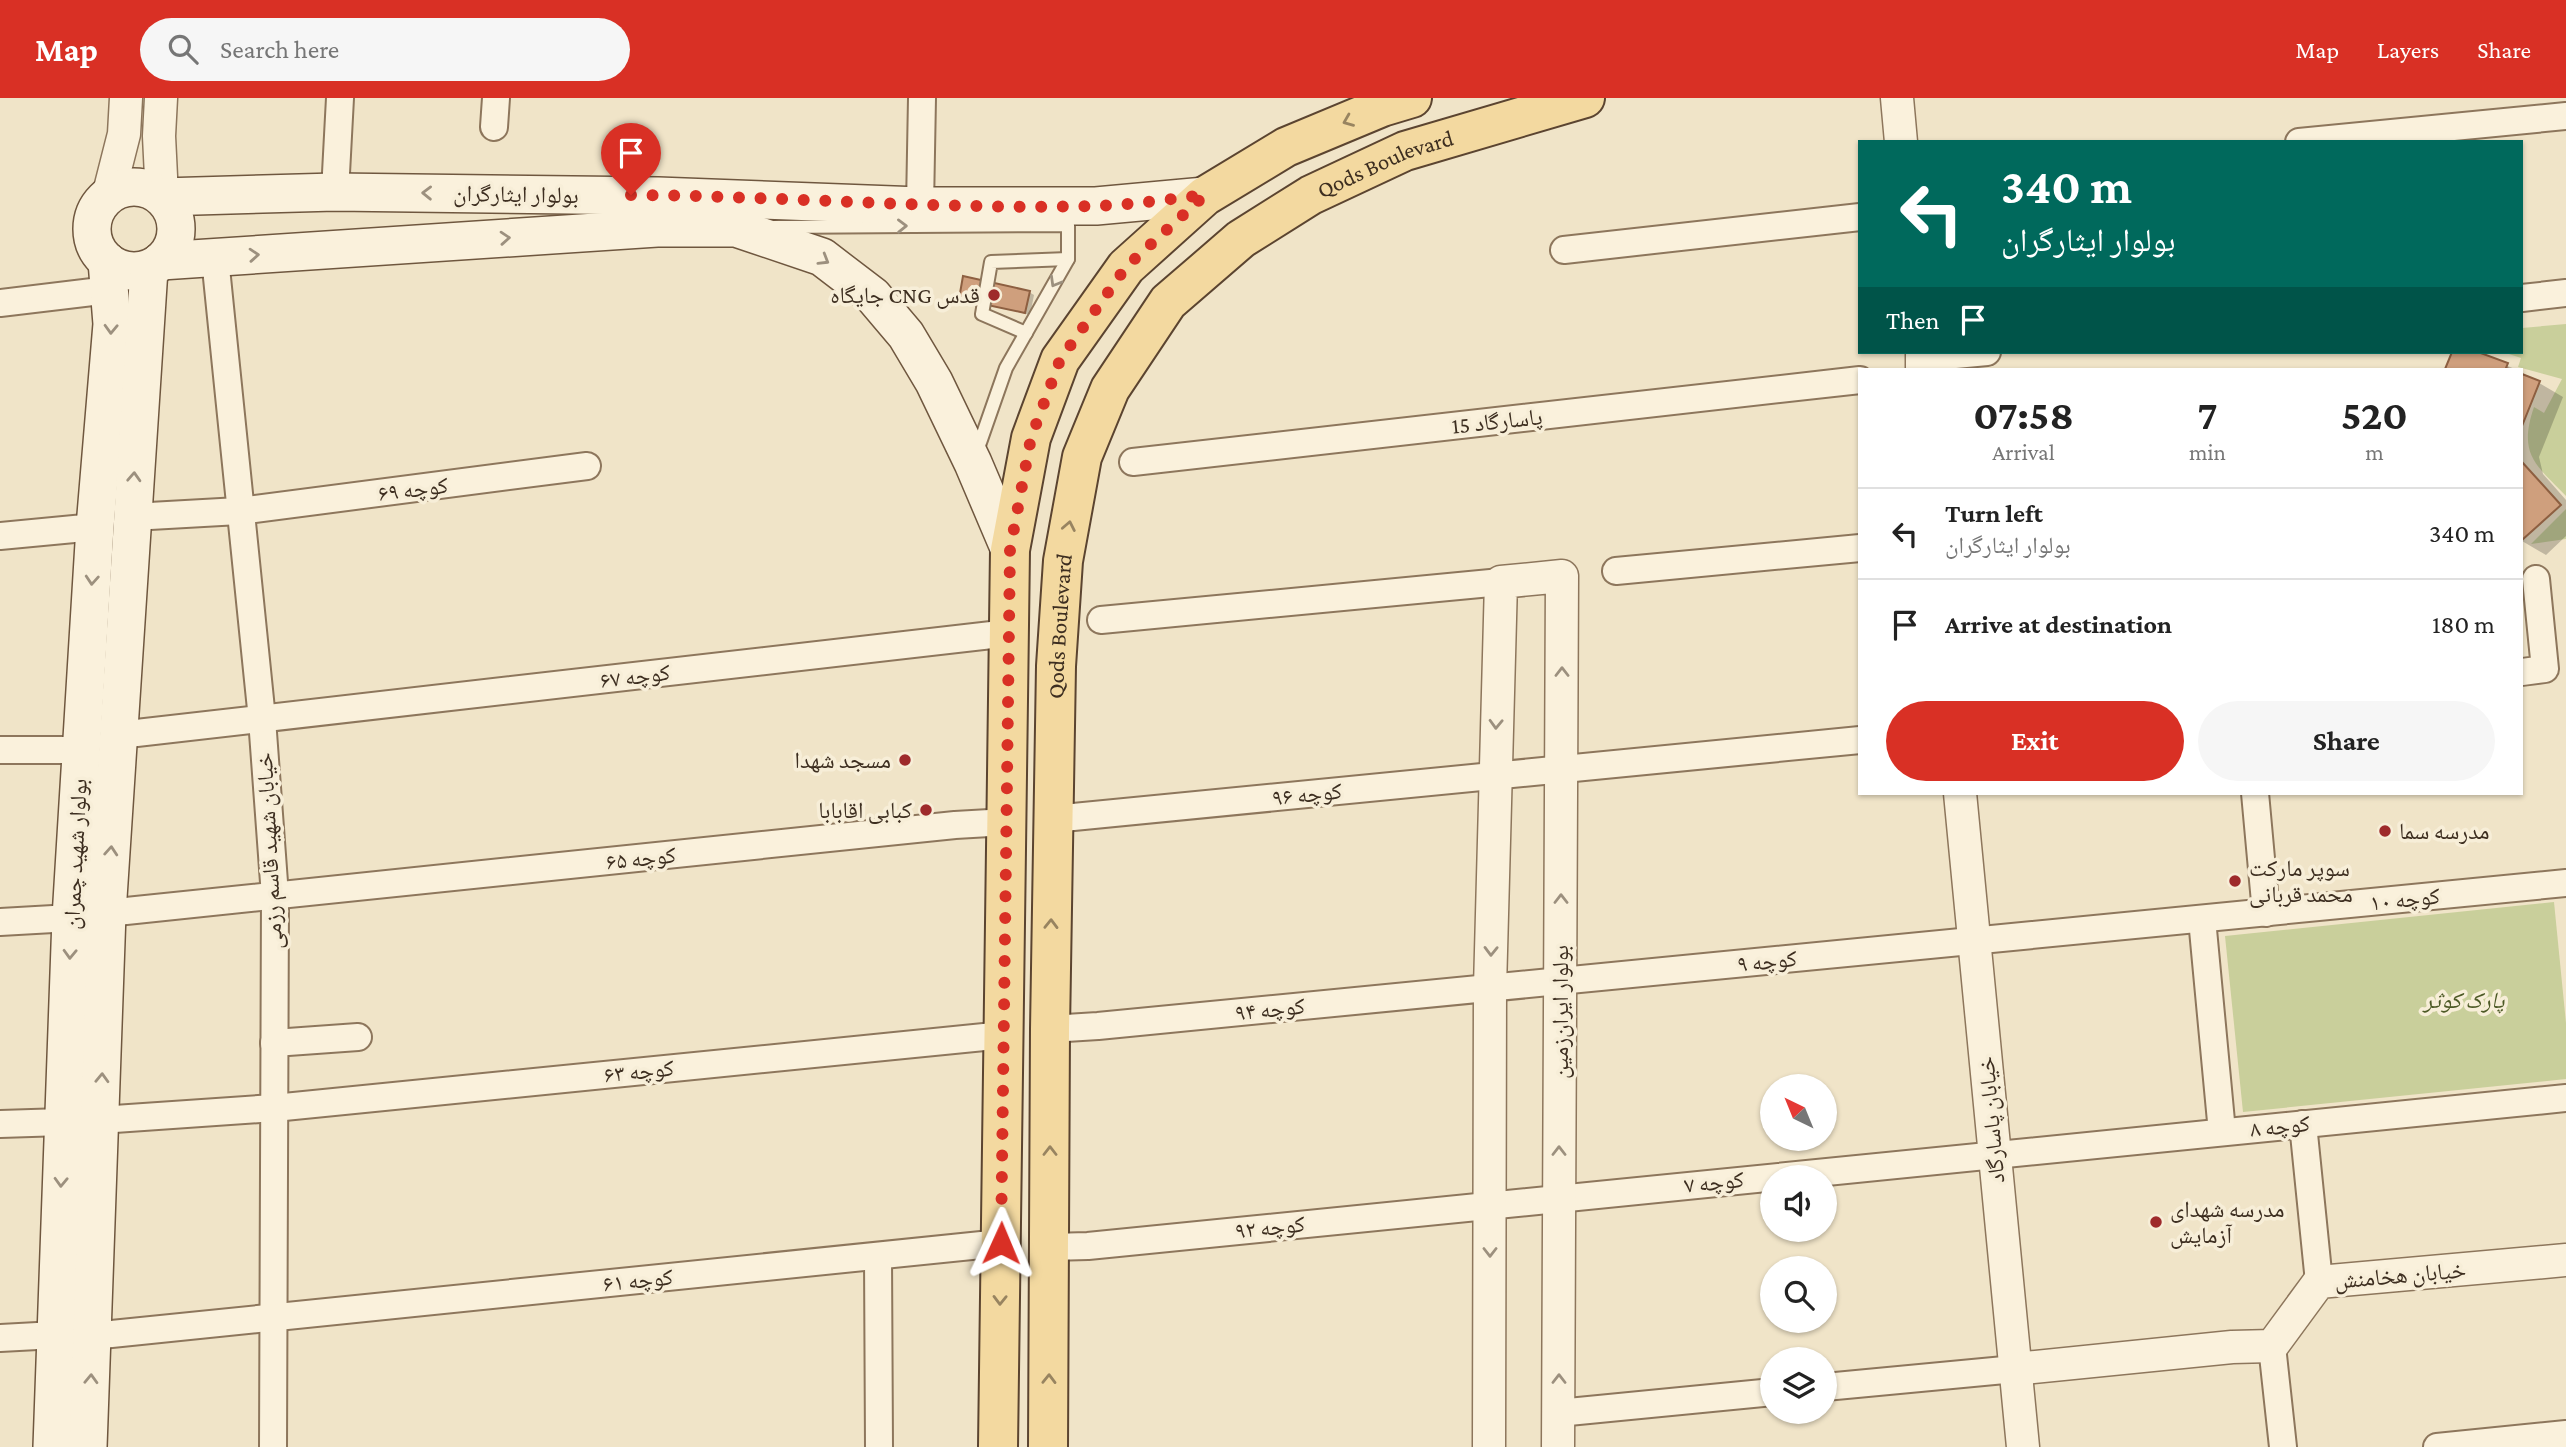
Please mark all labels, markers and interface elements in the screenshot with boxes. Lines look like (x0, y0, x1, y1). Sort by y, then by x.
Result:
search box (140, 18, 630, 81)
icon: search (164, 30, 202, 68)
text: Map (35, 31, 98, 68)
text: Search here (220, 35, 339, 64)
text: Map (2295, 36, 2339, 63)
text: Layers (2377, 36, 2439, 63)
text: Share (2477, 36, 2531, 63)
one-way arrow (1343, 113, 1355, 127)
pin (601, 123, 661, 195)
street label: Qods Boulevard (1313, 124, 1456, 203)
icon: arrive (612, 134, 650, 172)
text: 340 m (2001, 159, 2132, 214)
icon: left (1886, 168, 1977, 259)
street label: بولوار ایثارگران (453, 180, 579, 209)
one-way arrow (422, 185, 432, 201)
one-way arrow (897, 218, 908, 234)
text: بولوار ایثارگران (2001, 222, 2176, 258)
one-way arrow (500, 231, 511, 246)
one-way arrow (248, 248, 259, 263)
one-way arrow (817, 252, 830, 265)
one-way arrow (1050, 274, 1063, 287)
place label: جایگاه CNG قدس (830, 282, 980, 309)
marker: جایگاه CNG قدس (986, 287, 1002, 303)
icon: arrive (1954, 301, 1992, 339)
text: Then (1886, 306, 1940, 335)
one-way arrow (103, 324, 118, 335)
text: 07:58 (1973, 391, 2074, 438)
text: 7 (2197, 391, 2218, 438)
text: 520 (2341, 391, 2408, 438)
street label: پاسارگاد 15 (1450, 403, 1544, 440)
text: Arrival (1992, 439, 2055, 465)
text: min (2189, 439, 2226, 465)
text: m (2365, 439, 2384, 465)
one-way arrow (127, 471, 142, 482)
street label: کوچه ۶۹ (377, 472, 450, 507)
text: Turn left (1945, 499, 2043, 528)
icon: left (1886, 515, 1924, 553)
text: 340 m (2429, 519, 2495, 548)
one-way arrow (1061, 520, 1076, 532)
text: بولوار ایثارگران (1945, 532, 2071, 558)
street label: Qods Boulevard (1042, 551, 1077, 699)
one-way arrow (85, 575, 100, 586)
icon: arrive (1886, 606, 1924, 644)
text: Arrive at destination (1945, 610, 2172, 639)
text: 180 m (2432, 610, 2495, 639)
street label: کوچه ۶۷ (599, 659, 672, 694)
one-way arrow (1554, 666, 1570, 677)
button: Exit (1886, 701, 2184, 781)
button: Share (2198, 701, 2495, 781)
one-way arrow (1488, 719, 1504, 730)
place label: مسجد شهدا (794, 747, 891, 773)
street label: خیابان شهید قاسم رزمی (251, 752, 290, 950)
marker: مسجد شهدا (897, 752, 913, 768)
street label: کوچه ۹۶ (1271, 777, 1344, 811)
street label: بولوار شهید چمران (58, 778, 93, 930)
place label: کبابی اقابابا (818, 797, 912, 824)
marker: کبابی اقابابا (918, 802, 934, 818)
place label: مدرسه سما (2399, 818, 2490, 844)
marker: مدرسه سما (2377, 823, 2393, 839)
street label: کوچه ۶۵ (605, 841, 678, 875)
one-way arrow (104, 845, 119, 856)
place label: سوپر مارکت محمد قربانی (2249, 855, 2353, 908)
marker: سوپر مارکت محمد قربانی (2227, 873, 2243, 889)
street label: کوچه ۱۰ (2369, 882, 2442, 916)
one-way arrow (1553, 894, 1569, 904)
one-way arrow (1043, 918, 1059, 929)
street label: بولوار ایران‌زمین (1547, 945, 1574, 1079)
street label: کوچه ۹ (1736, 945, 1799, 978)
one-way arrow (1483, 946, 1499, 957)
one-way arrow (62, 949, 77, 960)
park label: پارک کوثر (2422, 987, 2506, 1014)
street label: کوچه ۹۴ (1234, 992, 1307, 1026)
street label: کوچه ۶۳ (603, 1054, 676, 1088)
street label: خیابان پاسارگاد (1973, 1055, 2011, 1184)
one-way arrow (94, 1072, 109, 1083)
north arrow (1760, 1074, 1838, 1152)
map controls (1760, 1074, 1837, 1424)
street label: کوچه ۸ (2249, 1110, 2312, 1143)
one-way arrow (1042, 1146, 1058, 1156)
one-way arrow (1551, 1146, 1567, 1156)
button: sound (1760, 1165, 1837, 1242)
street label: کوچه ۷ (1683, 1166, 1746, 1199)
one-way arrow (53, 1176, 68, 1187)
place label: مدرسه شهدای آزمایش (2170, 1196, 2285, 1249)
position arrow (964, 1206, 1038, 1280)
street label: کوچه ۹۲ (1234, 1210, 1307, 1244)
marker: مدرسه شهدای آزمایش (2148, 1214, 2164, 1230)
one-way arrow (1482, 1247, 1498, 1258)
button: search (1760, 1256, 1837, 1333)
street label: خیابان هخامنش (2333, 1256, 2467, 1295)
street label: کوچه ۶۱ (602, 1263, 675, 1297)
one-way arrow (992, 1296, 1008, 1306)
button: layers (1760, 1347, 1837, 1424)
one-way arrow (83, 1373, 98, 1384)
one-way arrow (1041, 1373, 1057, 1384)
one-way arrow (1551, 1373, 1567, 1384)

